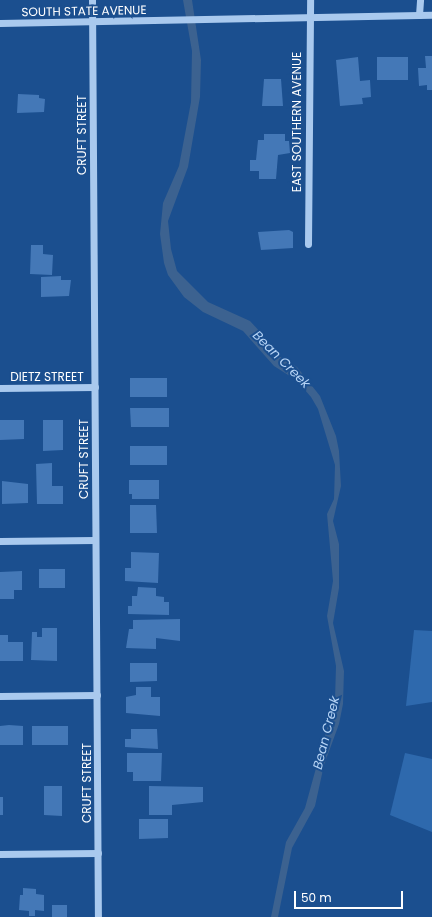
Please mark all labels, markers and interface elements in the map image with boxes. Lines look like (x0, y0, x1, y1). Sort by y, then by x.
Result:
street label: SOUTH STATE AVENUE (21, 3, 147, 19)
street label: EAST SOUTHERN AVENUE (290, 52, 304, 192)
street label: CRUFT STREET (75, 95, 89, 175)
water label: Bean Creek (249, 328, 313, 392)
street label: DIETZ STREET (10, 370, 84, 384)
street label: CRUFT STREET (77, 419, 91, 499)
water label: Bean Creek (310, 695, 344, 771)
street label: CRUFT STREET (80, 743, 94, 823)
scale bar (296, 883, 405, 909)
text: 50 m (301, 889, 332, 906)

